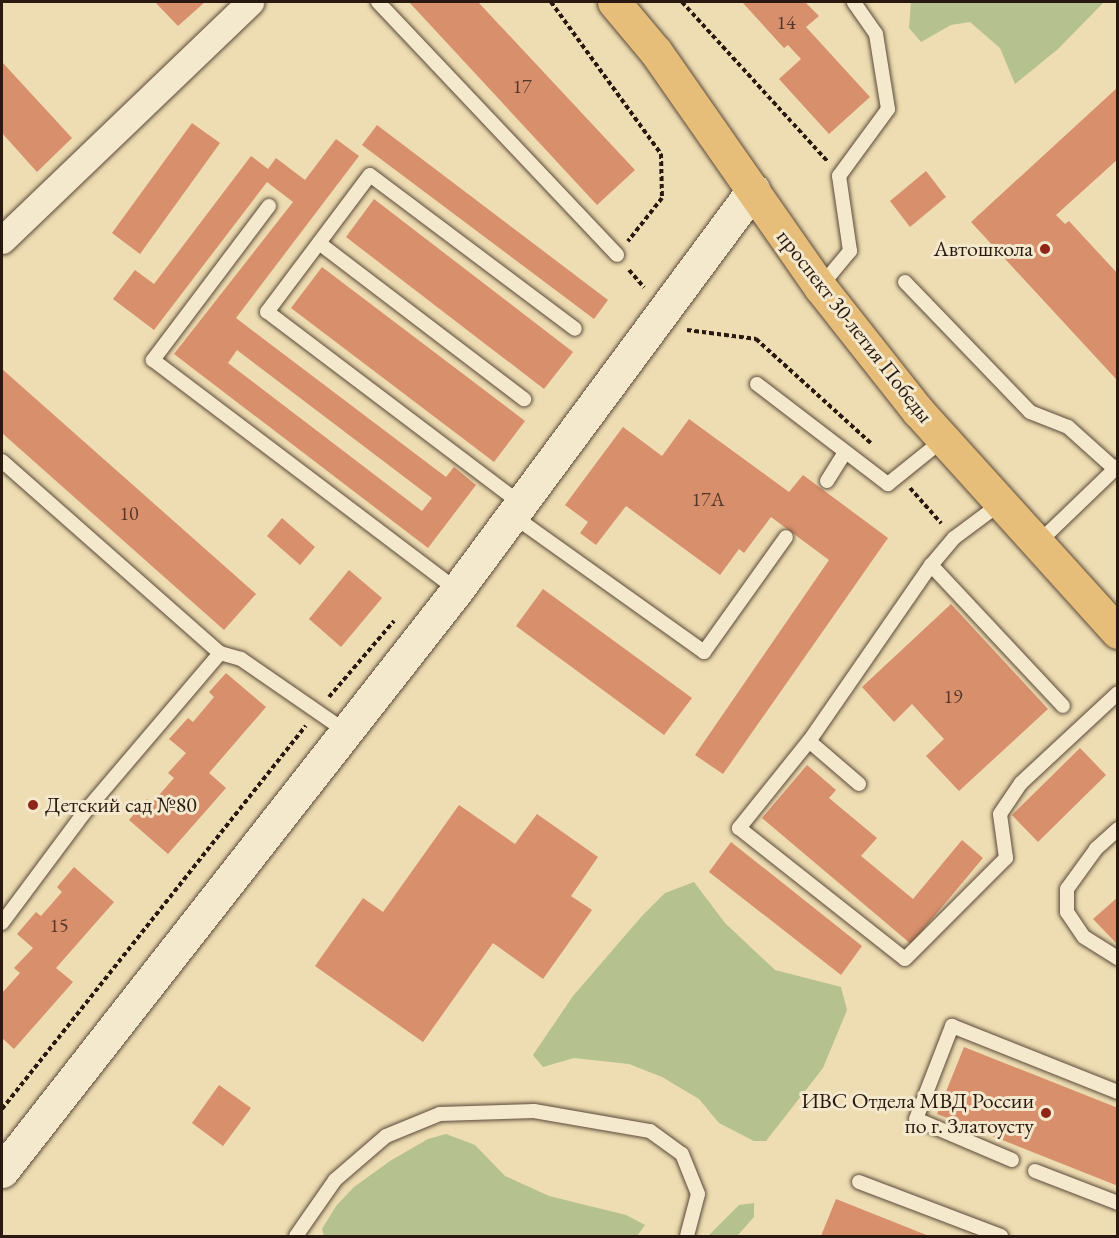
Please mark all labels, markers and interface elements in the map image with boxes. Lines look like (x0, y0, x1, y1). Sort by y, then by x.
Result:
house number: 14 (776, 10, 796, 34)
house number: 17 (512, 74, 532, 98)
street label: проспект 30-летия Победы (771, 224, 939, 428)
place label: Автошкола (934, 236, 1033, 262)
marker: Автошкола (1038, 242, 1052, 256)
house number: 17А (691, 487, 725, 511)
house number: 10 (119, 501, 139, 525)
house number: 19 (943, 684, 963, 708)
place label: Детский сад №80 (45, 792, 197, 818)
marker: Детский сад №80 (26, 798, 40, 812)
house number: 15 (49, 913, 69, 937)
place label: ИВС Отдела МВД России по г. Златоусту (801, 1087, 1034, 1138)
marker: ИВС Отдела МВД России по г. Златоусту (1039, 1106, 1053, 1120)

